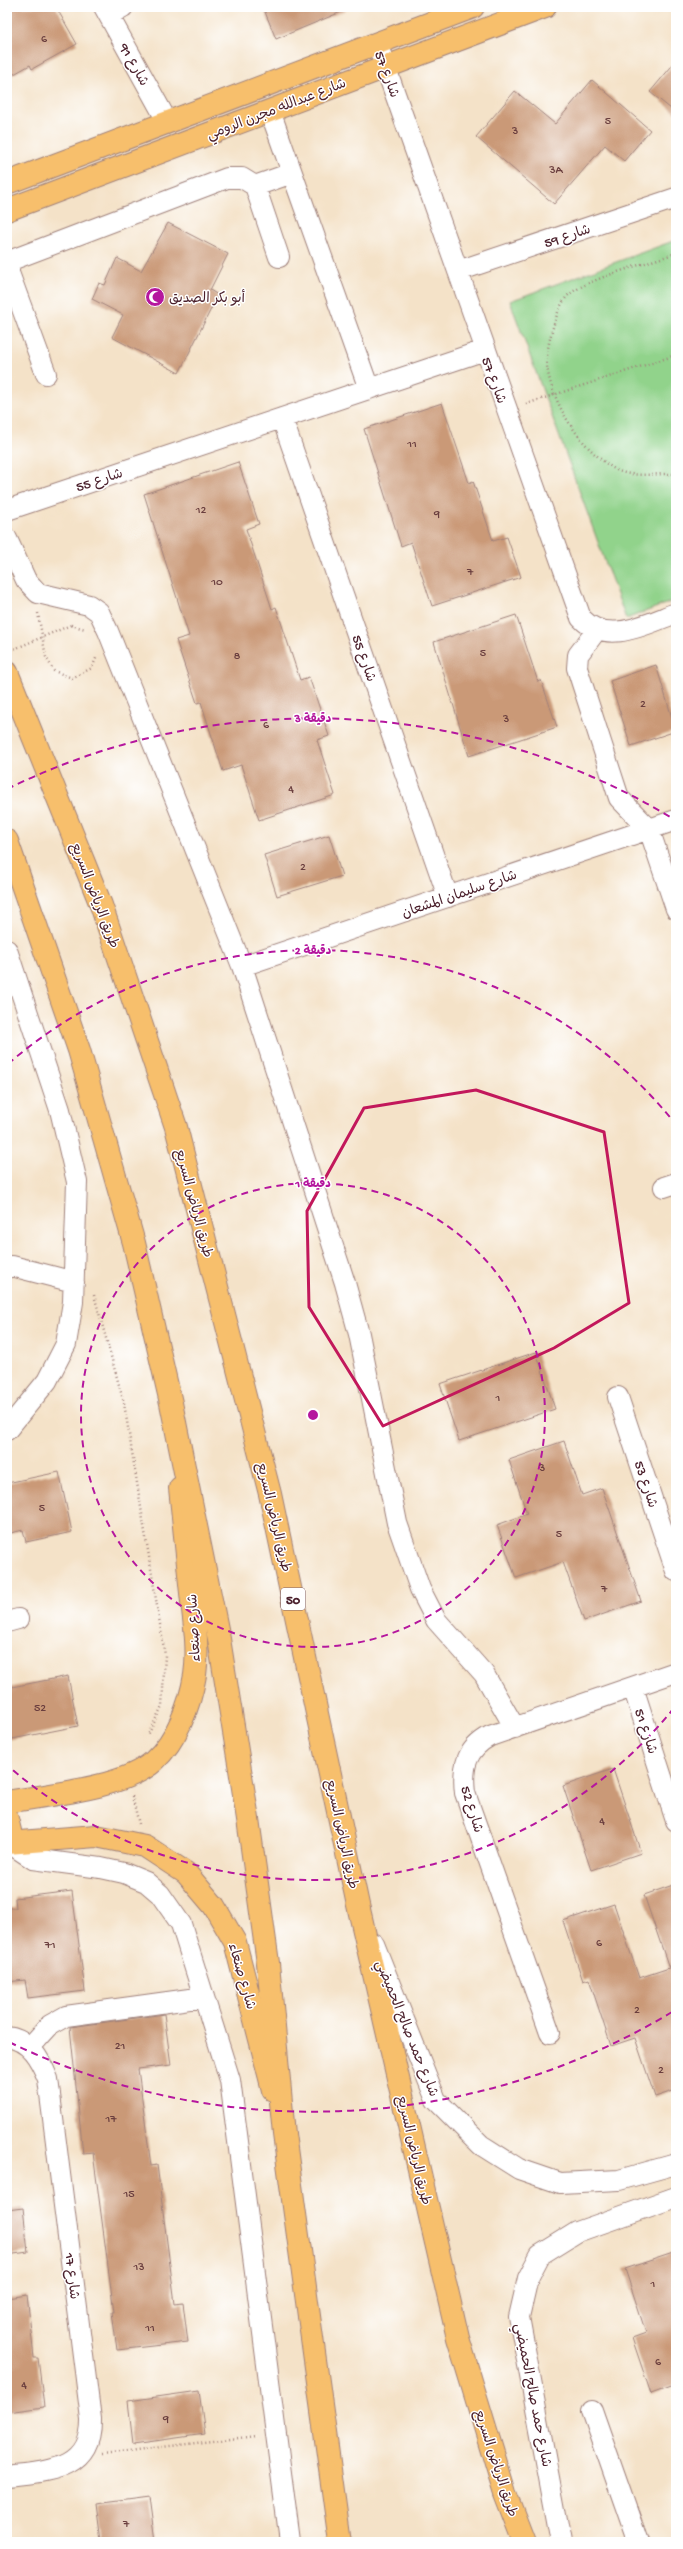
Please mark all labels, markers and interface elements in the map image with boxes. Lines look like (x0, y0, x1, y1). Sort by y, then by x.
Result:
house number: 6 (41, 33, 48, 47)
street label: شارع 91 (114, 40, 151, 90)
street label: شارع 57 (369, 49, 402, 100)
street label: شارع عبدالله مجرن الرومي (205, 76, 350, 147)
house number: 5 (605, 115, 611, 129)
house number: 3 (511, 125, 518, 139)
house number: 3A (548, 164, 564, 178)
street label: شارع 59 (542, 222, 593, 253)
mosque icon: أبو بكر الصديق (144, 286, 166, 308)
place label: أبو بكر الصديق (169, 289, 246, 308)
street label: شارع 57 (476, 355, 509, 406)
house number: 11 (406, 438, 417, 452)
street label: شارع 55 (74, 466, 125, 497)
house number: 12 (195, 504, 206, 518)
house number: 9 (433, 508, 440, 522)
house number: 7 (466, 566, 474, 580)
house number: 10 (210, 576, 223, 590)
street label: شارع 55 (347, 633, 379, 684)
house number: 5 (480, 647, 486, 661)
house number: 8 (234, 650, 241, 664)
house number: 2 (640, 698, 646, 712)
text: 3 دقيقة (294, 712, 332, 727)
house number: 3 (502, 713, 509, 727)
house number: 6 (263, 719, 270, 733)
house number: 4 (288, 783, 294, 797)
street label: طريق الرياض السريع (66, 841, 122, 951)
house number: 2 (300, 861, 306, 875)
street label: شارع سليمان المشعان (400, 868, 520, 923)
text: 2 دقيقة (295, 944, 332, 959)
street label: طريق الرياض السريع (170, 1147, 215, 1260)
text: 1 دقيقة (294, 1177, 331, 1192)
house number: 1 (495, 1392, 501, 1406)
centre of rings (306, 1408, 320, 1422)
street label: شارع 53 (629, 1459, 660, 1510)
street label: طريق الرياض السريع (252, 1461, 293, 1574)
house number: 3 (538, 1462, 545, 1476)
house number: 5 (39, 1502, 45, 1516)
house number: 5 (556, 1528, 562, 1542)
house number: 7 (600, 1583, 608, 1597)
road number: 50 (281, 1588, 305, 1610)
street label: شارع صنعاء (185, 1593, 206, 1662)
house number: 52 (34, 1702, 46, 1716)
street label: شارع 51 (629, 1707, 660, 1757)
street label: طريق الرياض السريع (321, 1778, 361, 1891)
street label: شارع 52 (455, 1784, 486, 1835)
house number: 4 (599, 1815, 605, 1829)
house number: 6 (596, 1937, 603, 1951)
house number: 71 (43, 1939, 56, 1953)
street label: شارع صنعاء (223, 1941, 258, 2012)
street label: شارع حمد صالح الحميضي (369, 1958, 441, 2101)
house number: 2 (634, 2004, 640, 2018)
house number: 21 (115, 2040, 126, 2054)
house number: 2 (658, 2064, 664, 2078)
street label: طريق الرياض السريع (392, 2094, 433, 2207)
house number: 17 (104, 2113, 117, 2127)
house number: 15 (122, 2188, 135, 2202)
street label: شارع 17 (59, 2251, 82, 2300)
house number: 13 (132, 2261, 145, 2275)
house number: 1 (650, 2278, 656, 2292)
house number: 11 (144, 2322, 155, 2336)
street label: شارع حمد صالح الحميضي (507, 2322, 554, 2469)
house number: 6 (655, 2356, 662, 2370)
house number: 4 (21, 2379, 27, 2393)
street label: طريق الرياض السريع (469, 2408, 520, 2520)
house number: 9 (162, 2413, 169, 2427)
house number: 7 (122, 2518, 130, 2532)

